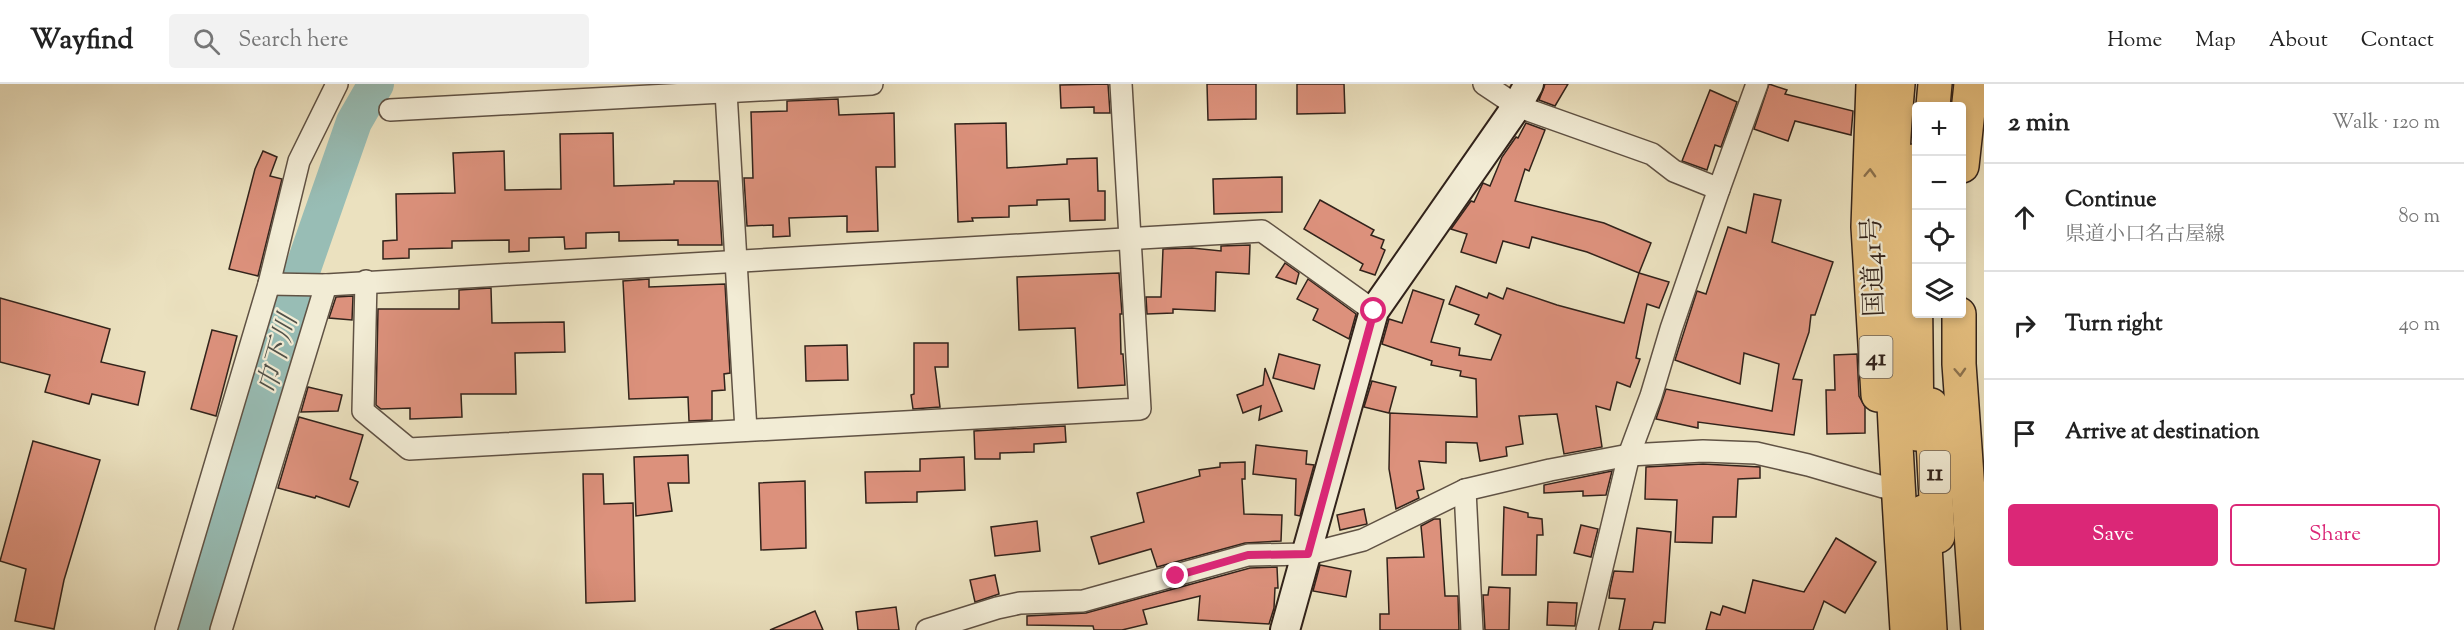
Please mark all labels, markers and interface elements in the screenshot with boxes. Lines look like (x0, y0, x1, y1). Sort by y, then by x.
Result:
search box (169, 14, 589, 68)
text: Wayfind (30, 21, 133, 61)
icon: search (190, 25, 223, 58)
text: Search here (238, 25, 349, 57)
text: Home (2107, 26, 2162, 56)
text: Map (2195, 26, 2236, 56)
text: About (2269, 26, 2328, 56)
text: Contact (2361, 26, 2434, 56)
map controls (1912, 102, 1966, 318)
button: + (1912, 102, 1966, 156)
text: 2 min (2008, 105, 2070, 142)
text: Walk · 120 m (2332, 109, 2440, 138)
button: − (1912, 156, 1966, 210)
one-way arrow (1864, 169, 1876, 178)
text: Continue (2065, 185, 2156, 217)
icon: ahead (2008, 201, 2041, 234)
text: 80 m (2399, 203, 2440, 232)
button: locate (1912, 210, 1966, 264)
street label: 国道41号 (1854, 216, 1895, 318)
text: 県道小口名古屋線 (2065, 221, 2225, 250)
button: layers (1912, 264, 1966, 318)
route start (1360, 297, 1386, 323)
water label: 巾下川 (249, 307, 310, 399)
icon: right (2008, 309, 2041, 342)
text: Turn right (2065, 309, 2162, 341)
text: 40 m (2399, 311, 2440, 340)
road number: 41 (1860, 336, 1892, 378)
one-way arrow (1953, 367, 1966, 376)
icon: arrive (2008, 417, 2041, 450)
text: Arrive at destination (2065, 417, 2260, 449)
road number: 11 (1920, 451, 1950, 493)
button: Save (2008, 504, 2218, 566)
button: Share (2230, 504, 2440, 566)
route end (1162, 562, 1188, 588)

